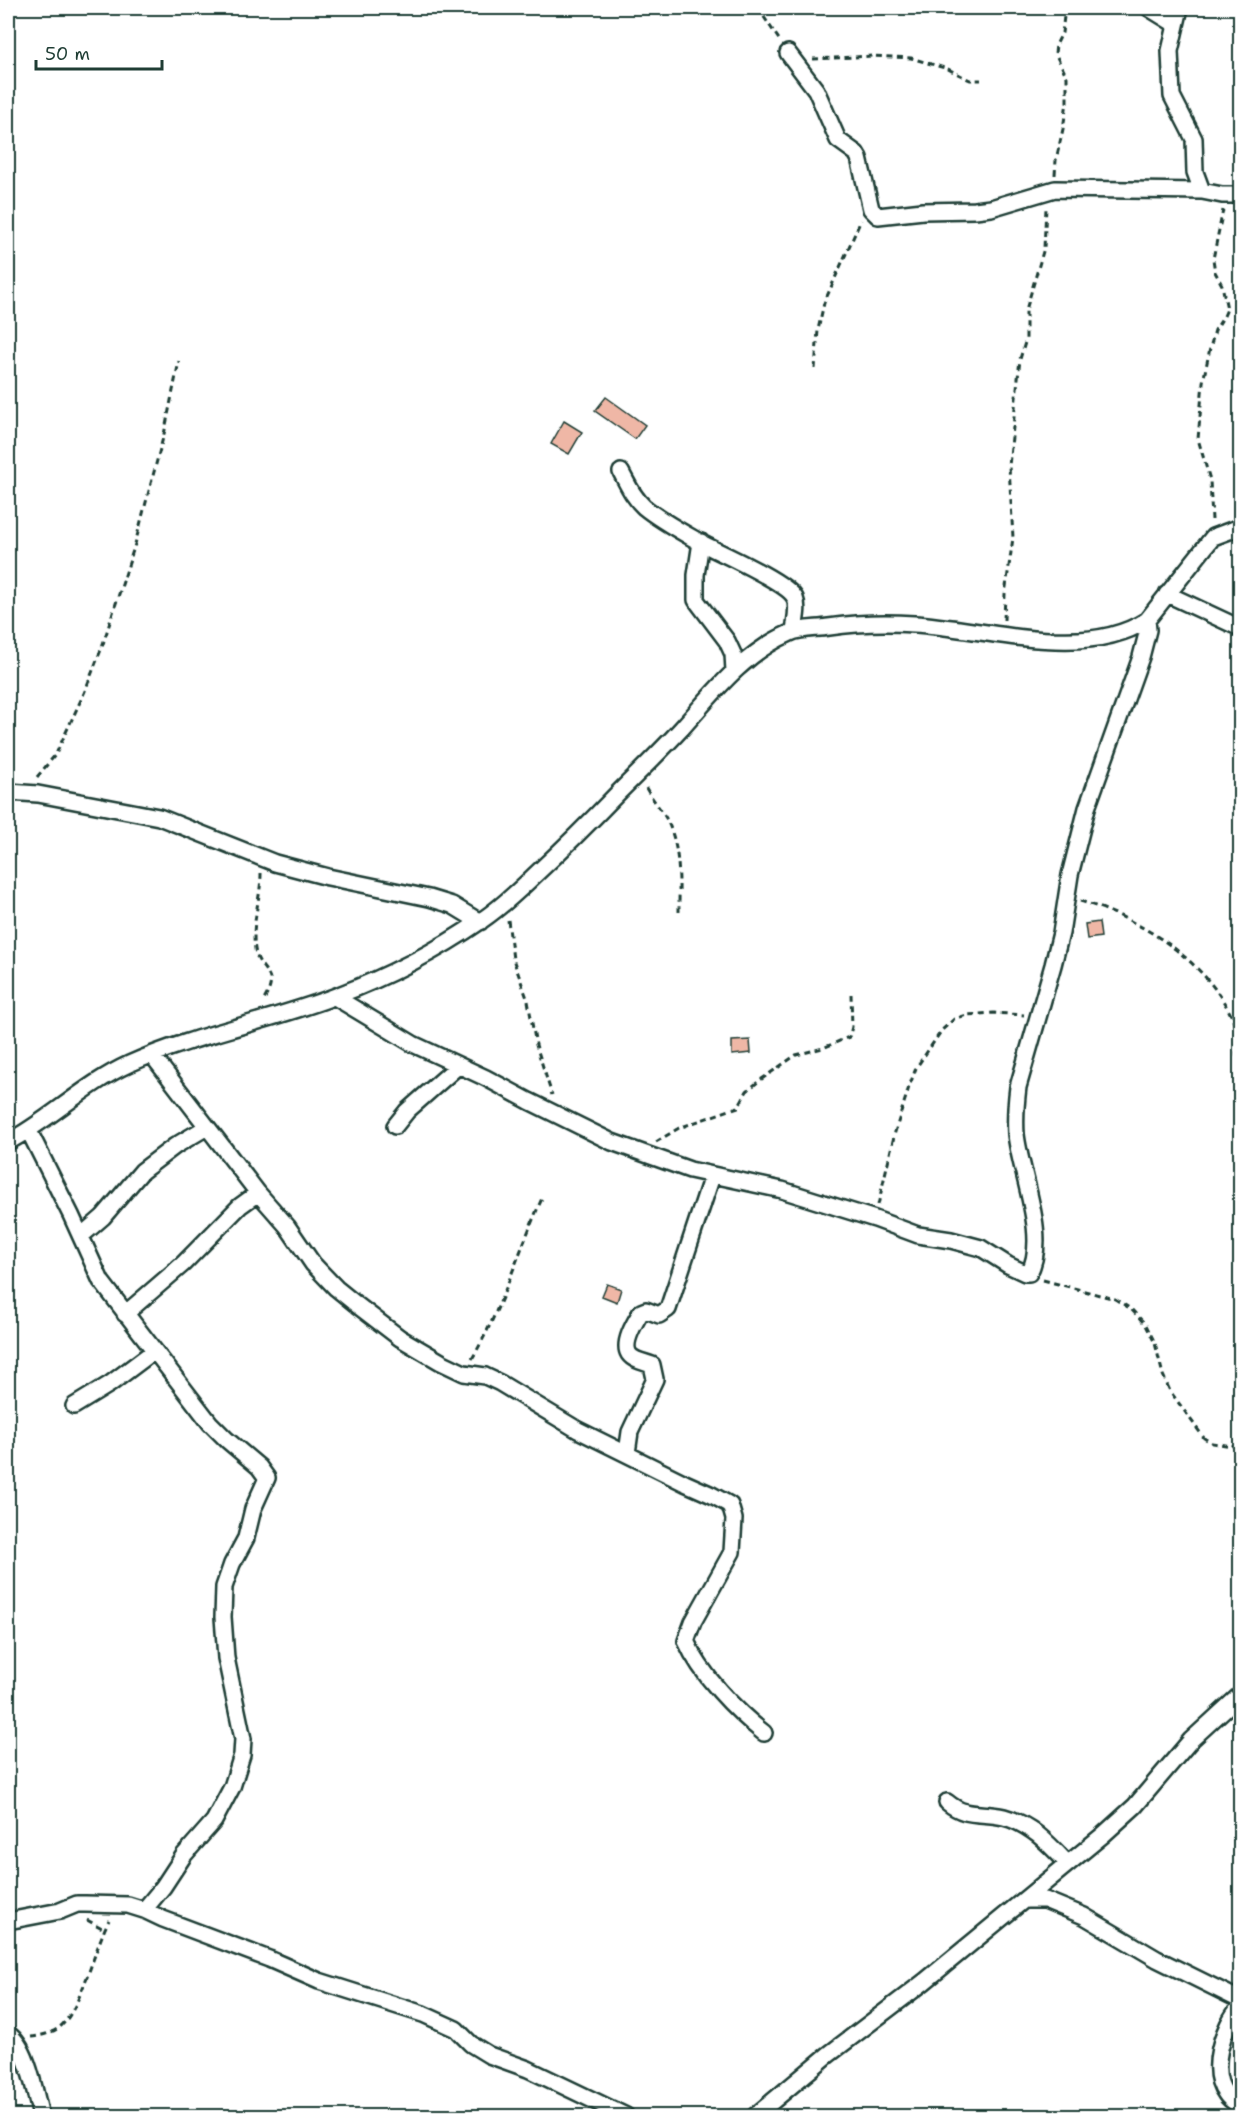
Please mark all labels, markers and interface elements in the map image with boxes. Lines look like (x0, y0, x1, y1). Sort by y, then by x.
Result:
scale bar (36, 33, 162, 71)
text: 50 m (45, 42, 90, 66)

